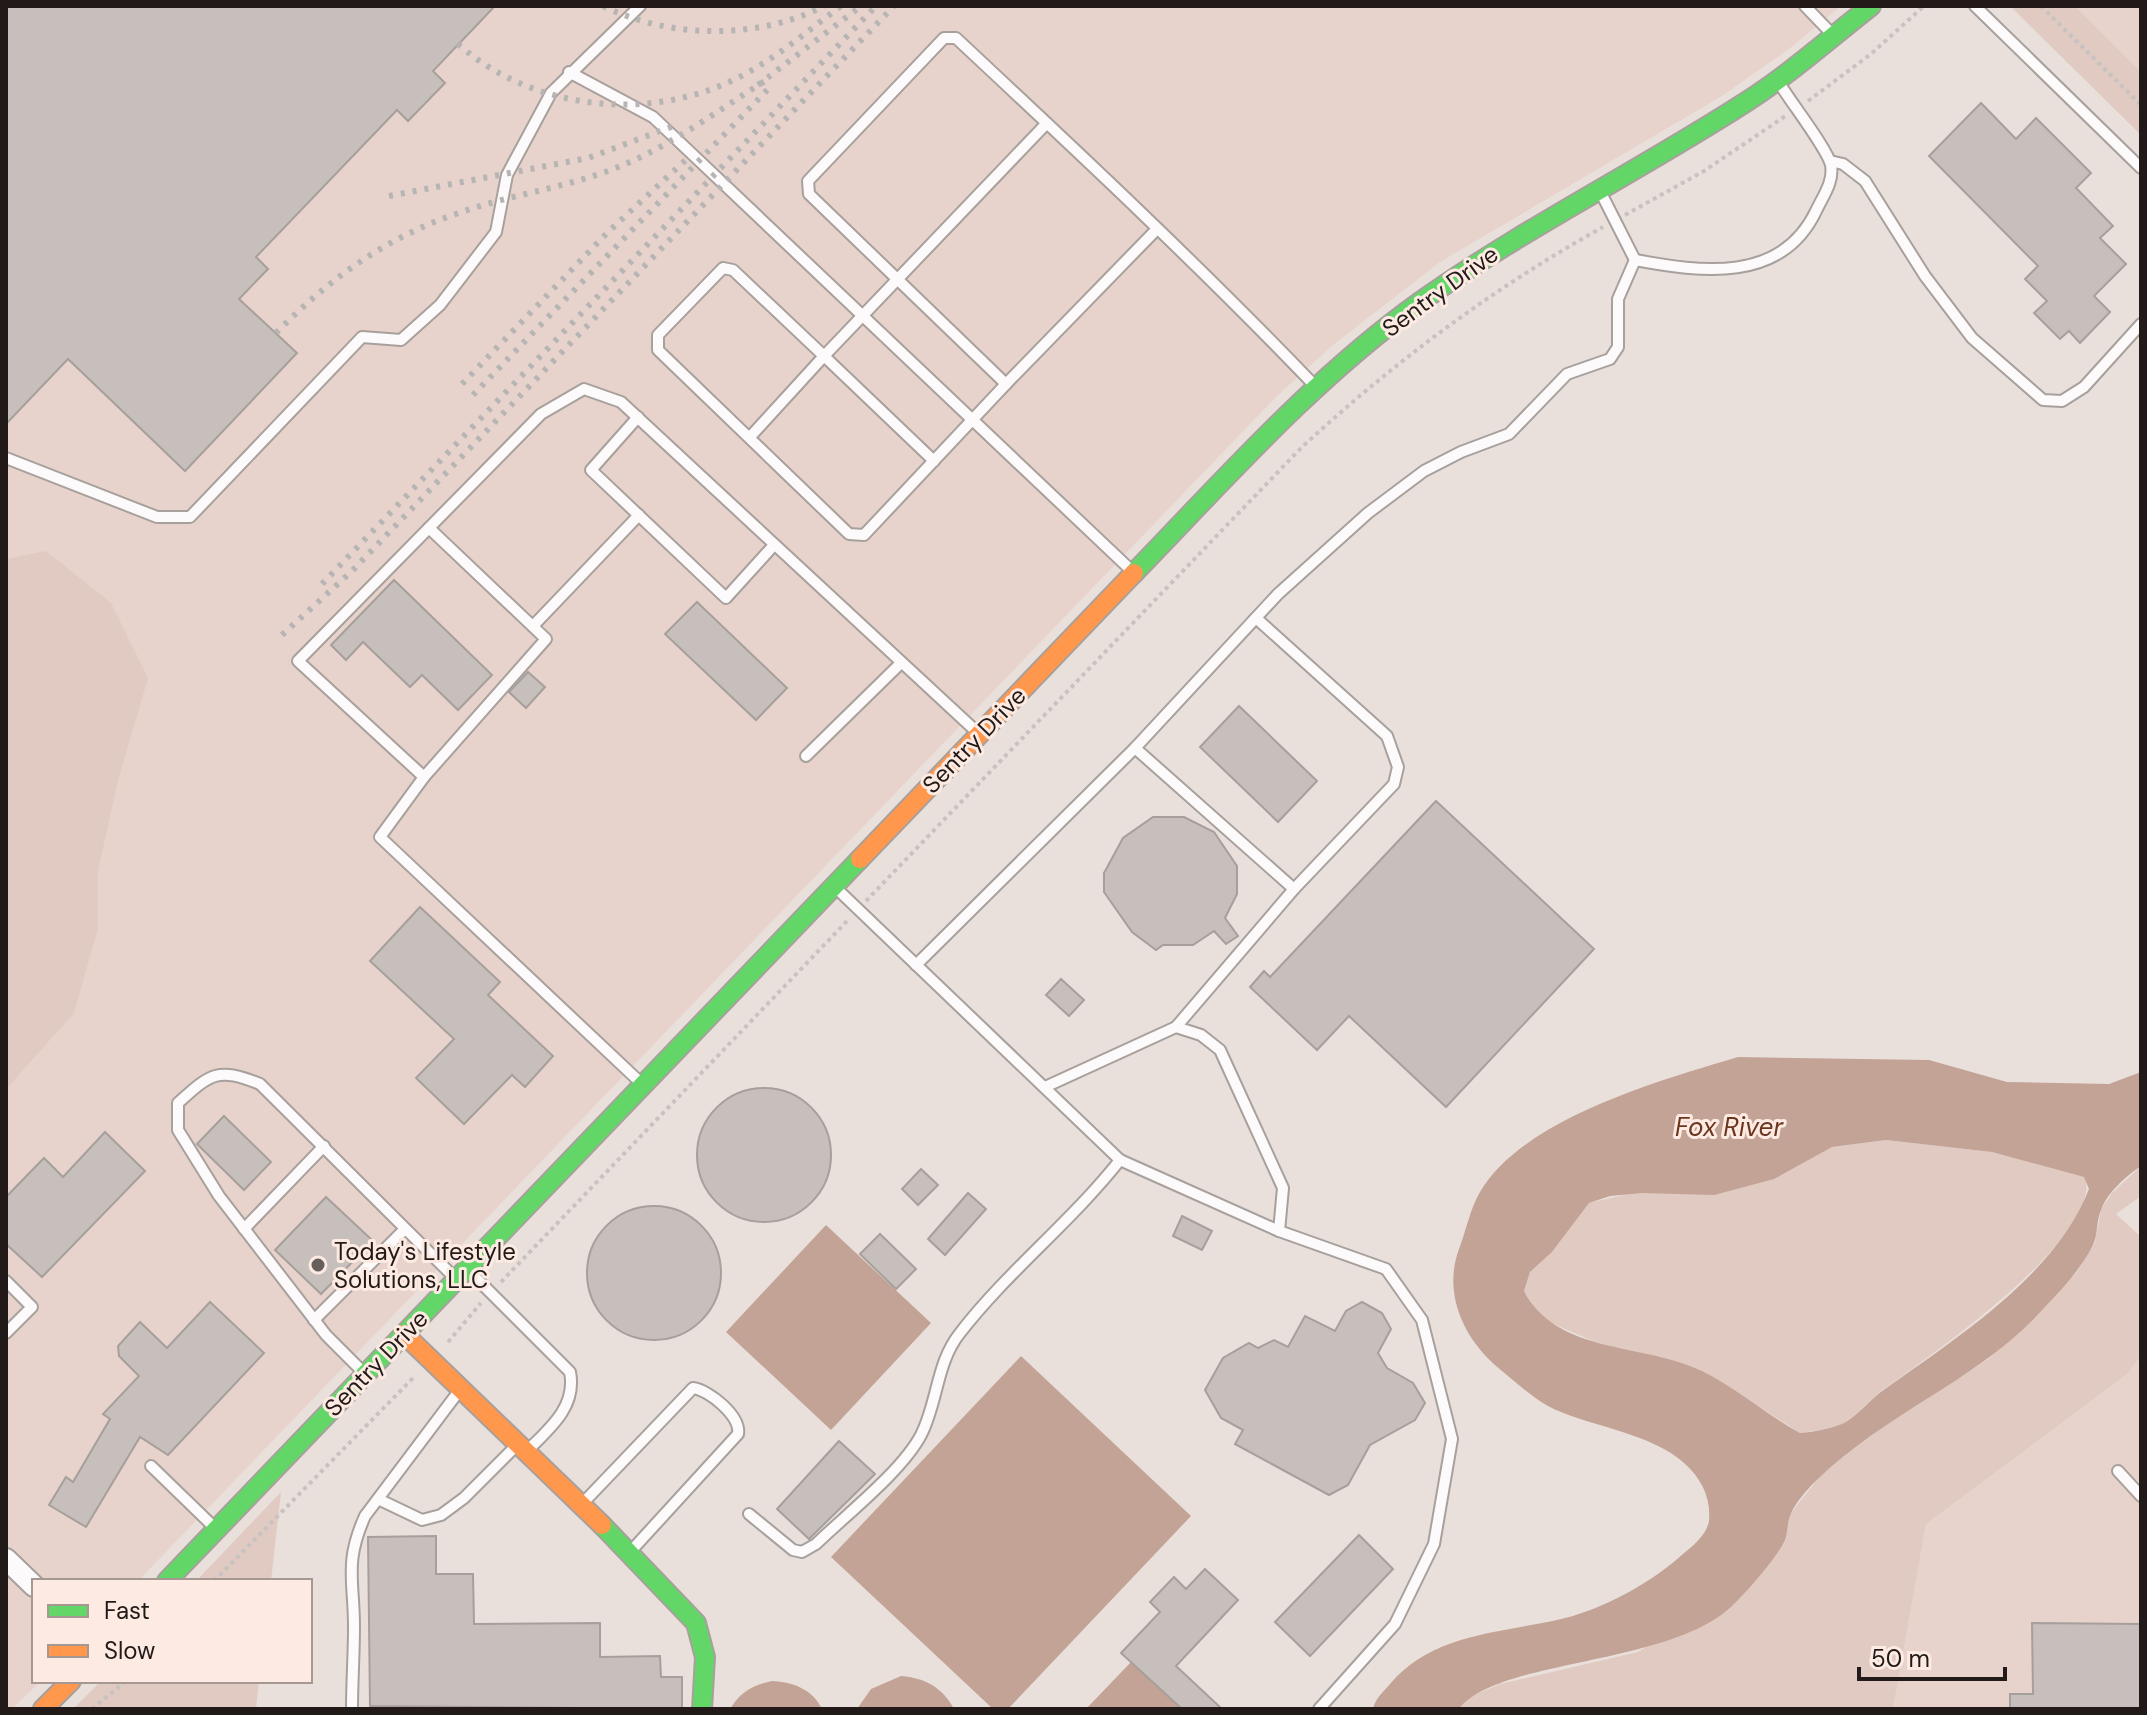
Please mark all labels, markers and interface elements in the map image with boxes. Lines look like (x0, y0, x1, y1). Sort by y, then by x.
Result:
street label: Sentry Drive (1376, 238, 1504, 344)
street label: Sentry Drive (916, 680, 1032, 800)
water label: Fox River (1675, 1110, 1784, 1144)
place label: Today's Lifestyle Solutions, LLC (334, 1236, 516, 1295)
marker: Today's Lifestyle Solutions, LLC (309, 1256, 327, 1274)
street label: Sentry Drive (318, 1303, 434, 1423)
legend (32, 1579, 312, 1683)
text: Fast (104, 1595, 150, 1626)
scale bar (1859, 1631, 2005, 1681)
text: Slow (104, 1635, 155, 1666)
text: 50 m (1871, 1643, 1930, 1674)

